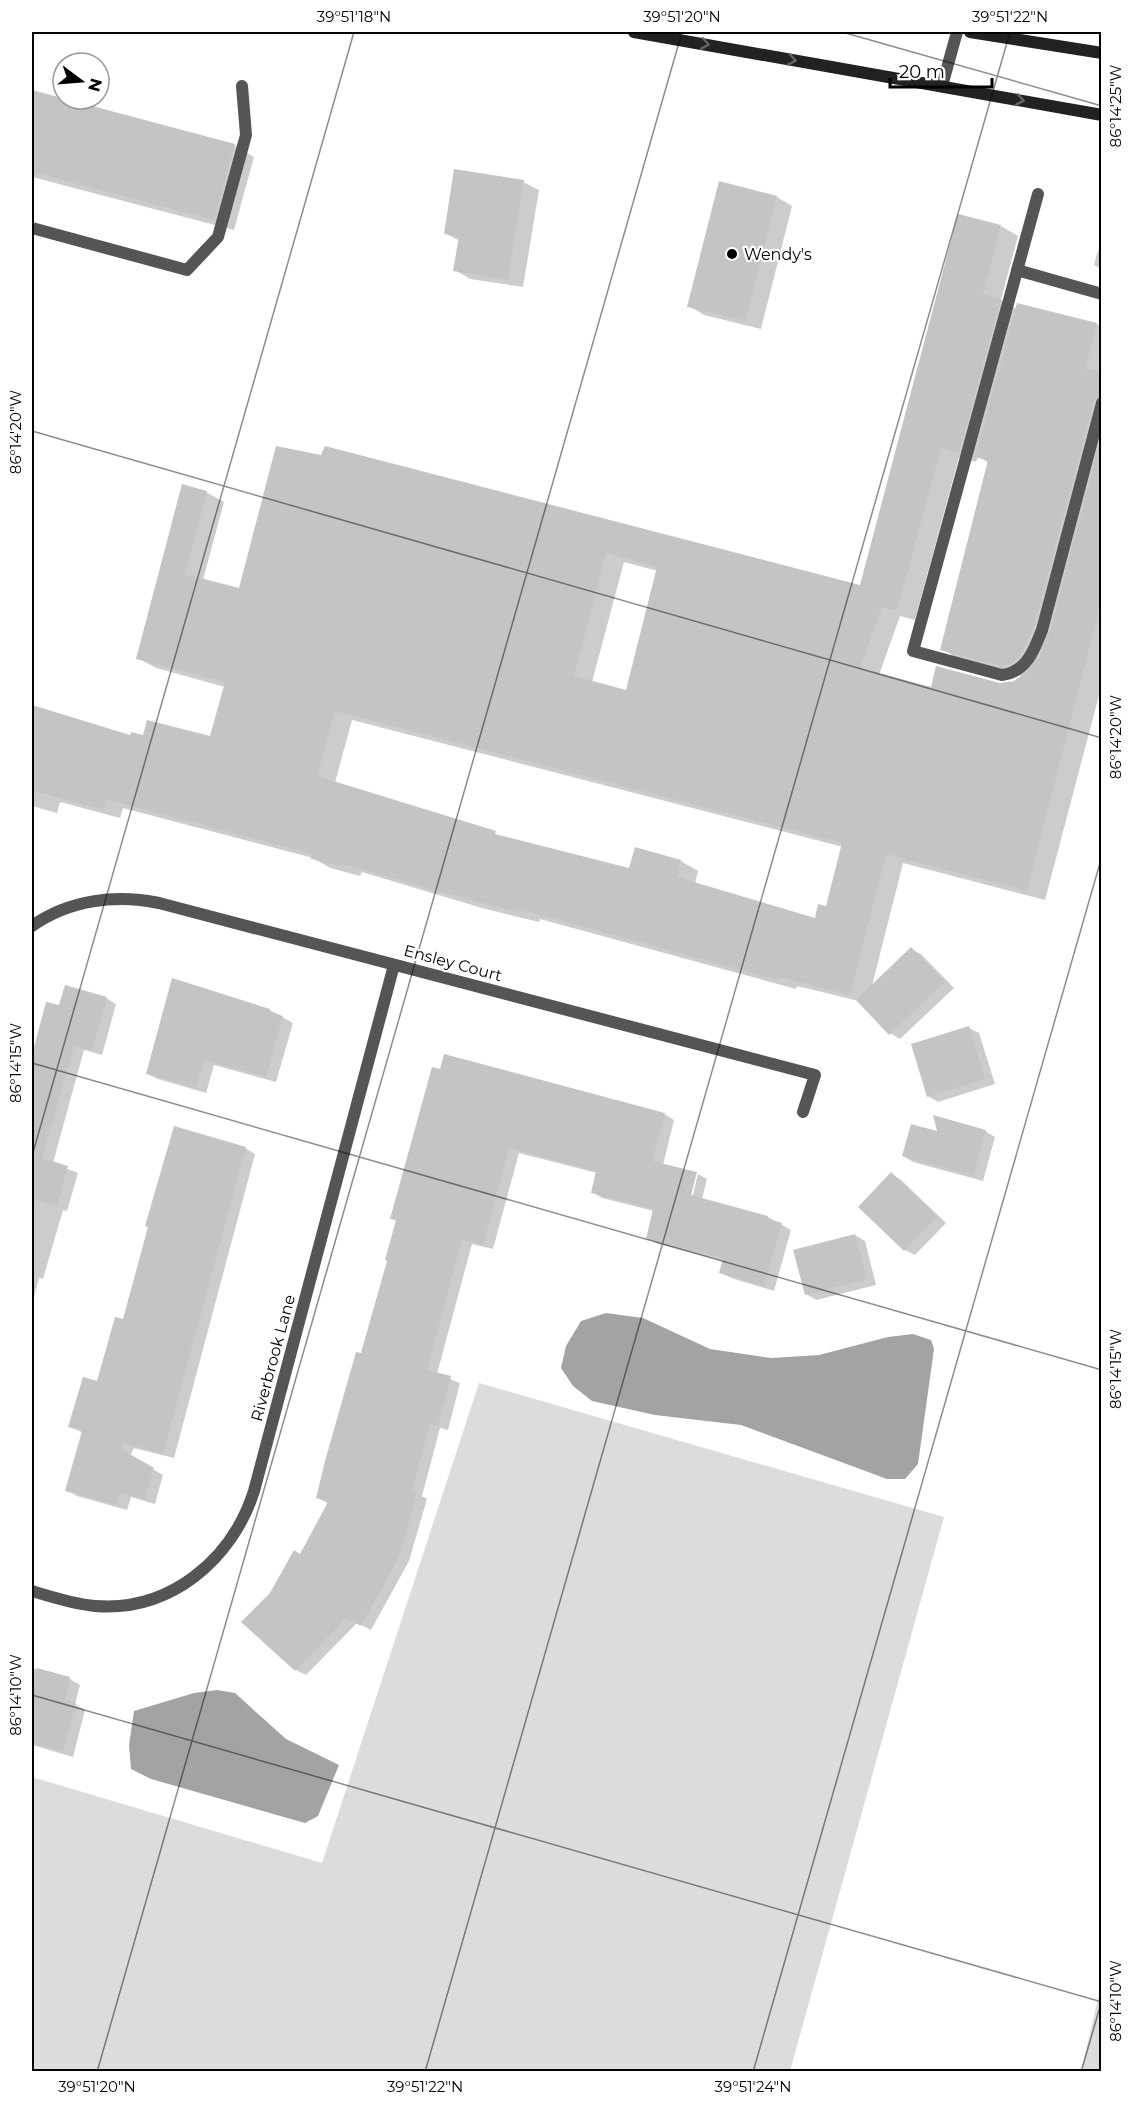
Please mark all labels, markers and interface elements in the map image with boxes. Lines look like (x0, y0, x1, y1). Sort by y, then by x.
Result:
text: 39°51'18"N (317, 7, 391, 26)
text: 39°51'20"N (643, 7, 721, 26)
text: 39°51'22"N (972, 7, 1048, 26)
one-way arrow (699, 37, 709, 50)
north arrow (51, 51, 111, 111)
scale bar (890, 51, 992, 89)
one-way arrow (787, 53, 797, 65)
text: 20 m (899, 61, 945, 83)
text: 86°14'25"W (1106, 64, 1125, 147)
text: N (84, 76, 106, 94)
one-way arrow (1015, 93, 1025, 106)
place label: Wendy's (744, 245, 812, 264)
marker: Wendy's (725, 247, 739, 261)
text: 86°14'20"W (6, 389, 25, 474)
text: 86°14'20"W (1106, 694, 1125, 779)
street label: Ensley Court (402, 941, 505, 985)
text: 86°14'15"W (6, 1023, 25, 1103)
street label: Riverbrook Lane (247, 1293, 299, 1423)
text: 86°14'15"W (1106, 1329, 1125, 1409)
text: 86°14'10"W (6, 1654, 25, 1736)
text: 86°14'10"W (1106, 1960, 1125, 2042)
text: 39°51'20"N (58, 2077, 136, 2096)
text: 39°51'22"N (387, 2077, 463, 2096)
text: 39°51'24"N (715, 2077, 791, 2096)

